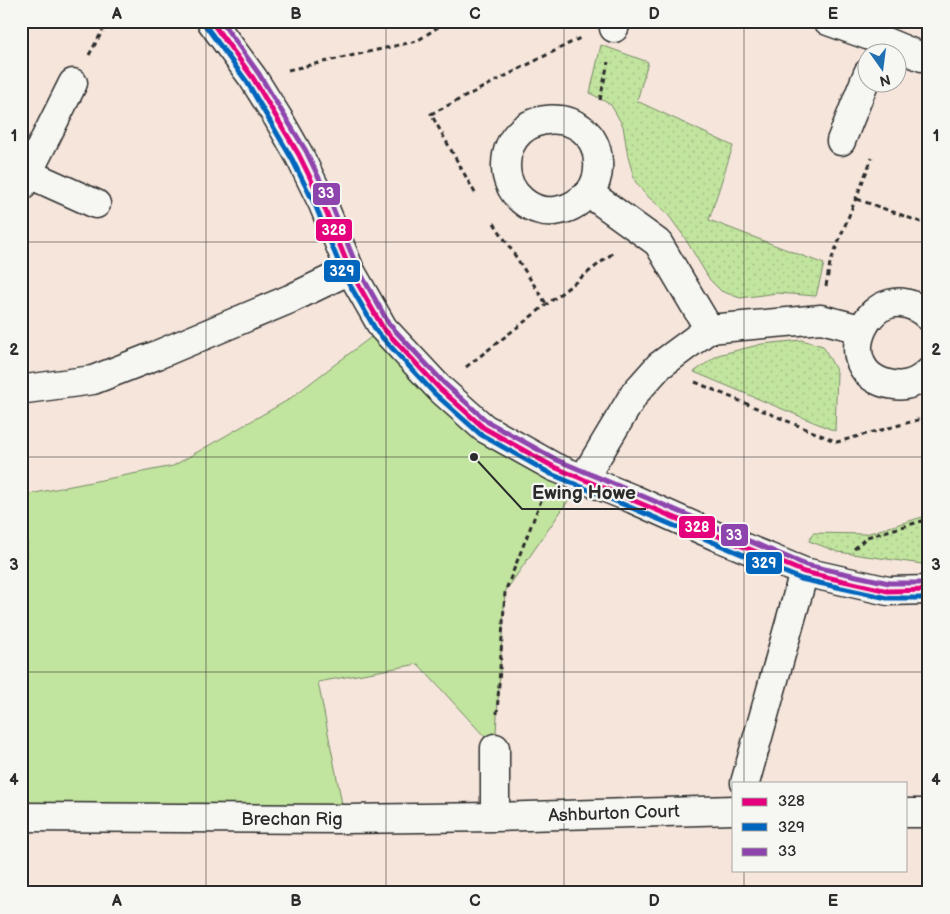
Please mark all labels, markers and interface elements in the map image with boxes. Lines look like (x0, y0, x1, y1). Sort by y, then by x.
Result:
text: A (111, 5, 122, 24)
text: B (290, 5, 302, 24)
text: C (469, 5, 481, 24)
text: D (648, 5, 660, 24)
text: E (828, 5, 838, 24)
north arrow (858, 42, 908, 92)
text: N (878, 71, 892, 90)
text: 1 (11, 127, 17, 146)
text: 1 (933, 127, 939, 146)
line badge: 33 (312, 182, 341, 206)
text: 33 (318, 185, 334, 202)
line badge: 328 (315, 218, 353, 242)
text: 328 (322, 222, 346, 239)
line badge: 329 (323, 259, 361, 283)
text: 329 (330, 263, 354, 280)
text: 2 (9, 341, 19, 360)
text: 2 (931, 341, 941, 360)
callout: Ewing Howe (522, 475, 646, 509)
text: Ewing Howe (532, 482, 636, 505)
line badge: 328 (678, 515, 716, 539)
text: 328 (685, 519, 709, 536)
line badge: 33 (720, 523, 749, 547)
text: 33 (726, 527, 742, 544)
line badge: 329 (745, 551, 783, 575)
text: 329 (752, 555, 776, 572)
text: 3 (9, 556, 19, 575)
text: 3 (931, 556, 941, 575)
text: 4 (9, 771, 19, 790)
text: 4 (931, 771, 941, 790)
legend (732, 782, 908, 872)
text: 328 (778, 792, 805, 811)
street label: Ashburton Court (548, 801, 680, 826)
street label: Brechan Rig (241, 809, 343, 830)
text: 329 (778, 818, 805, 837)
text: 33 (778, 842, 796, 861)
text: A (111, 892, 122, 911)
text: B (290, 892, 302, 911)
text: C (469, 892, 481, 911)
text: D (648, 892, 660, 911)
text: E (828, 892, 838, 911)

